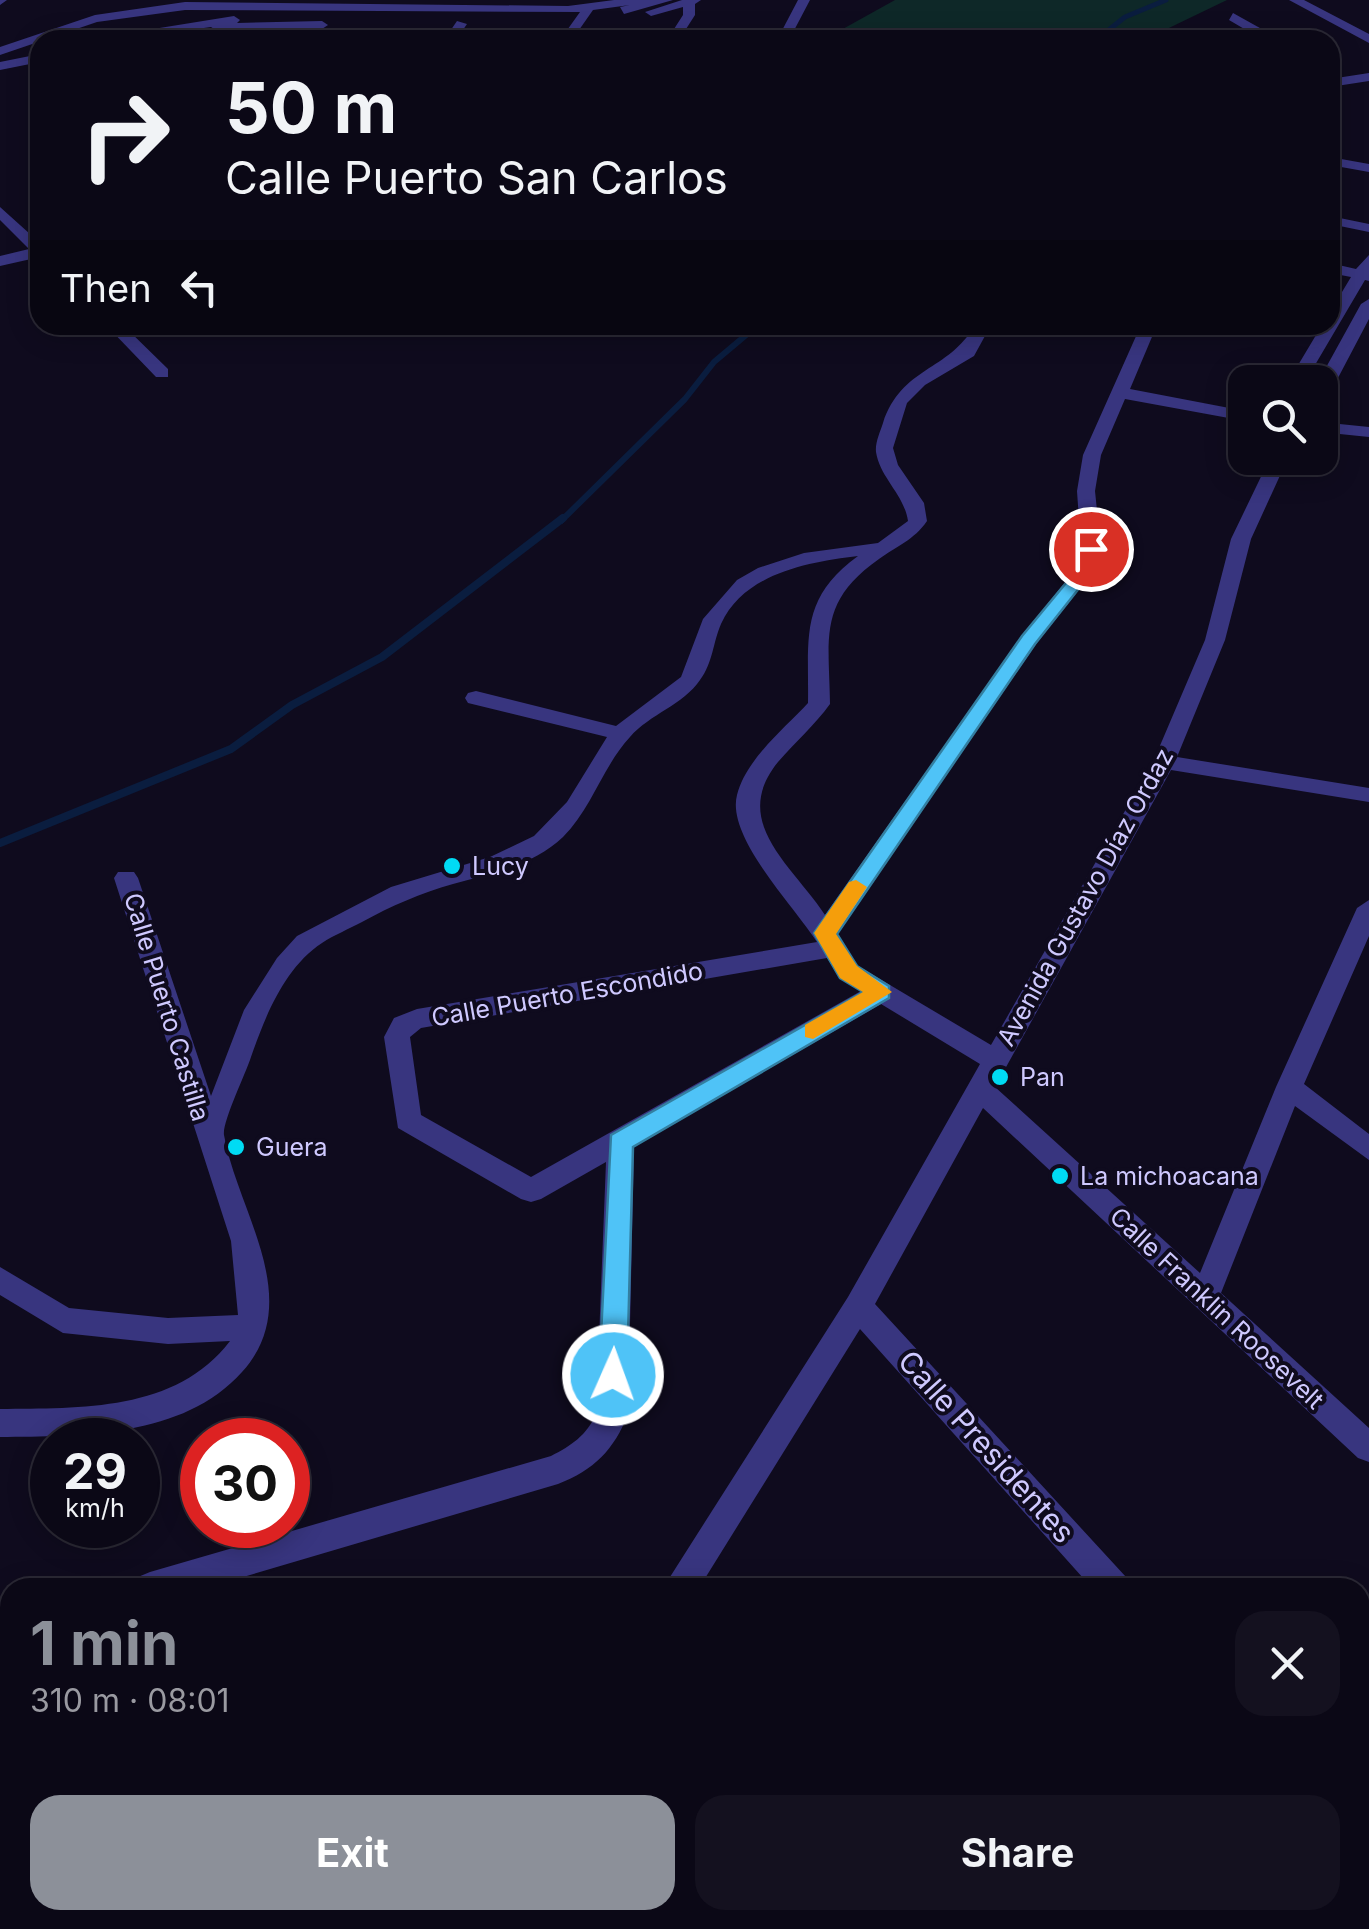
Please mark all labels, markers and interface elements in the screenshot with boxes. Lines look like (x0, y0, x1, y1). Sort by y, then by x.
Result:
text: 50 m (225, 65, 397, 150)
icon: right (60, 70, 190, 200)
text: Calle Puerto San Carlos (225, 150, 728, 205)
icon: left (172, 260, 227, 315)
text: Then (60, 265, 152, 311)
map controls (1228, 365, 1338, 475)
button: search (1228, 365, 1338, 475)
pin (1049, 507, 1134, 592)
icon: arrive (1064, 522, 1119, 577)
street label: Avenida Gustavo Díaz Ordaz (991, 743, 1179, 1051)
place label: Lucy (472, 851, 529, 881)
marker: Lucy (441, 855, 463, 877)
street label: Calle Puerto Castilla (118, 889, 216, 1125)
street label: Calle Puerto Escondido (429, 955, 705, 1033)
place label: Pan (1020, 1062, 1065, 1092)
marker: Pan (989, 1066, 1011, 1088)
place label: Guera (256, 1132, 327, 1162)
marker: Guera (225, 1136, 247, 1158)
place label: La michoacana (1080, 1161, 1259, 1191)
marker: La michoacana (1049, 1165, 1071, 1187)
street label: Calle Franklin Roosevelt (1104, 1201, 1330, 1415)
position arrow (561, 1323, 665, 1427)
street label: Calle Presidentes (891, 1343, 1082, 1550)
speed limit sign: 30 (180, 1418, 310, 1548)
text: 29 (63, 1441, 127, 1501)
text: km/h (65, 1493, 125, 1523)
text: 1 min (30, 1607, 178, 1679)
button: close (1235, 1611, 1340, 1716)
text: 310 m · 08:01 (30, 1681, 230, 1720)
button: Exit (30, 1795, 675, 1910)
button: Share (695, 1795, 1340, 1910)

